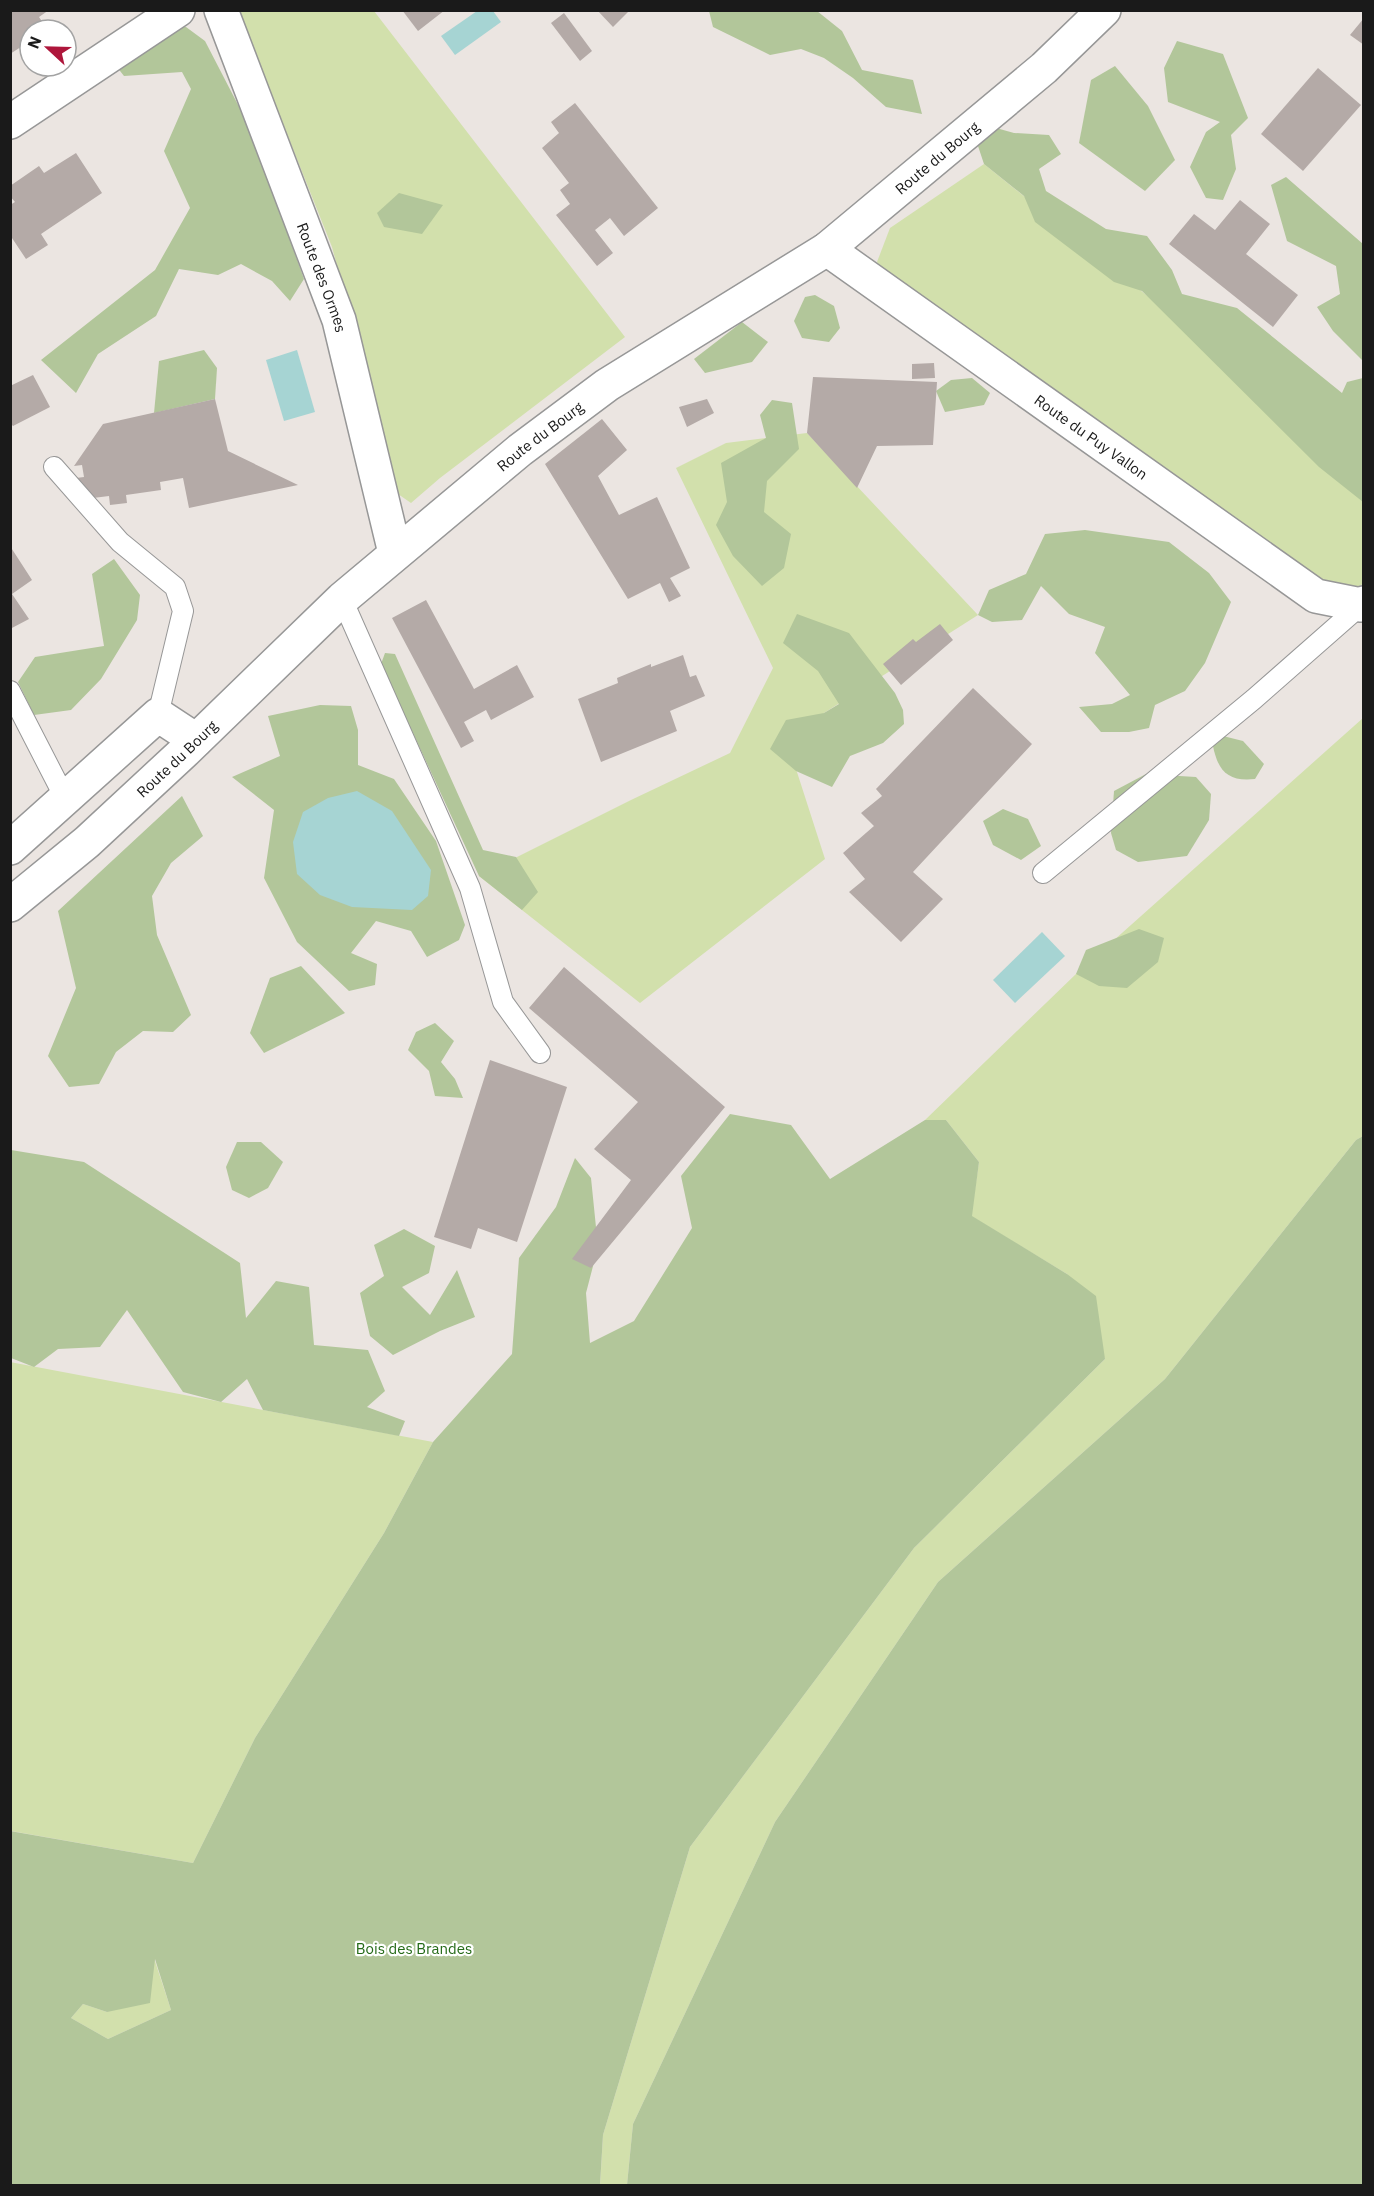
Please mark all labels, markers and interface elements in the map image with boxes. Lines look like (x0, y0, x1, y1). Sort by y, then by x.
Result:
north arrow (18, 18, 78, 78)
text: N (23, 33, 46, 52)
street label: Route du Bourg (891, 117, 983, 198)
street label: Route des Ormes (293, 220, 351, 334)
street label: Route du Puy Vallon (1031, 390, 1152, 483)
street label: Route du Bourg (493, 397, 587, 475)
street label: Route du Bourg (132, 716, 221, 801)
park label: Bois des Brandes (356, 1939, 472, 1958)

